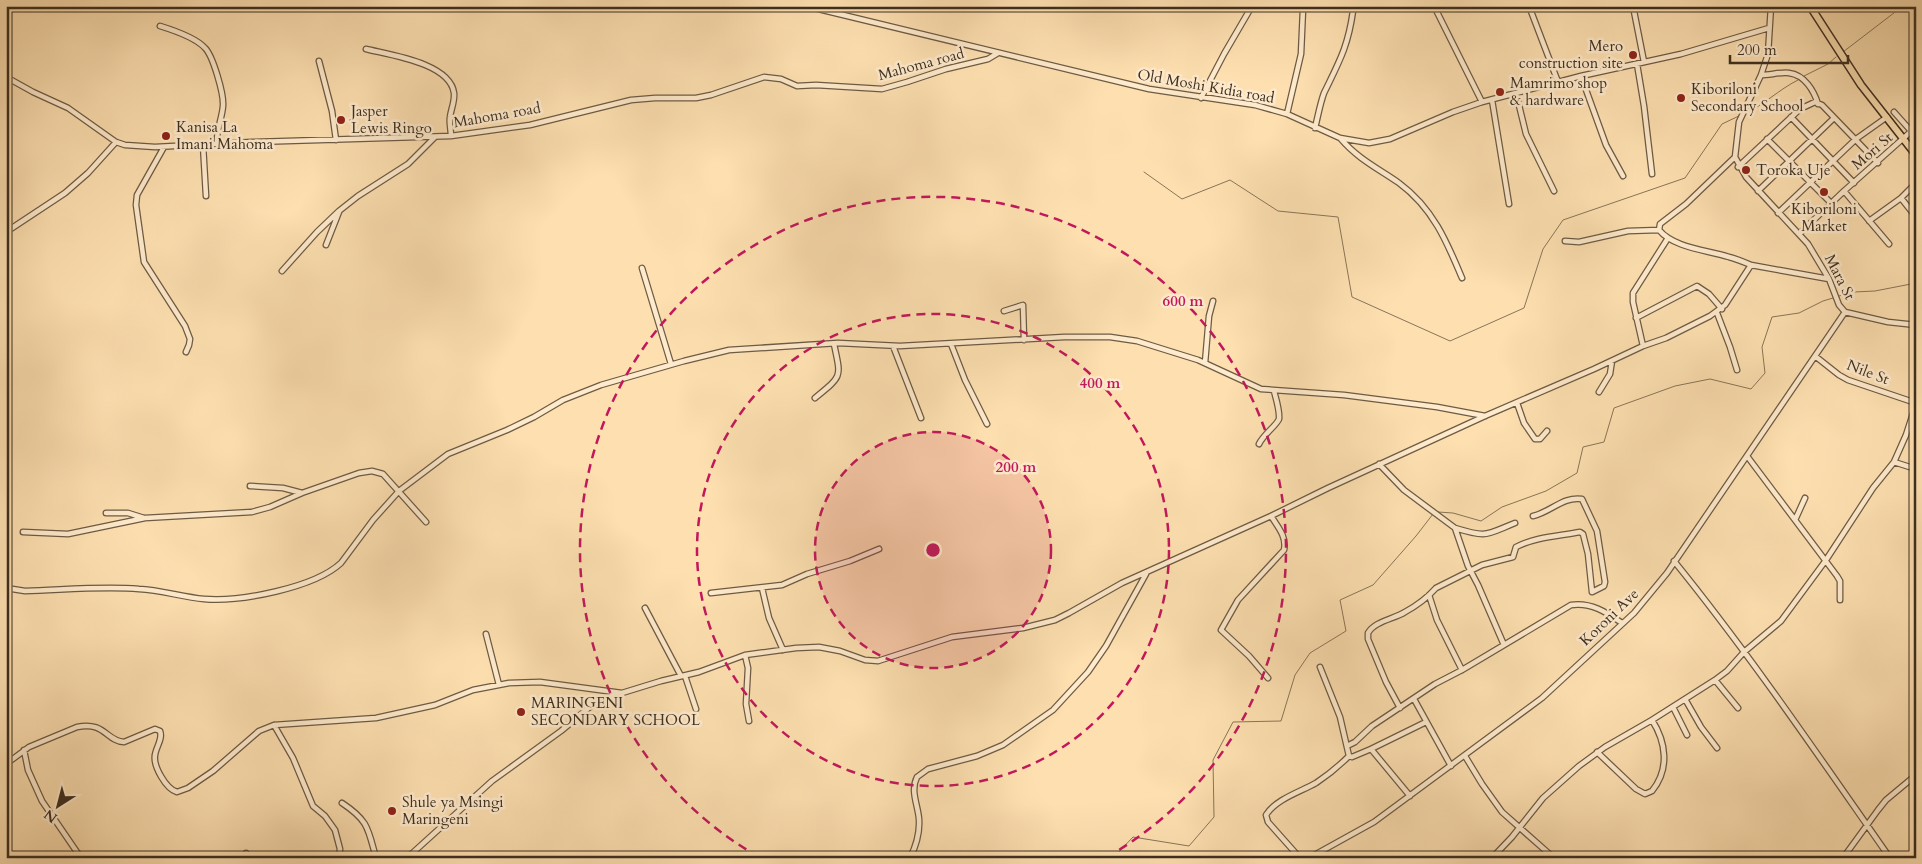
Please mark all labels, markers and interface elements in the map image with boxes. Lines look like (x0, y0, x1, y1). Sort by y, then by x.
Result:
scale bar (1730, 32, 1847, 64)
place label: Mero construction site (1519, 36, 1623, 73)
text: 200 m (1737, 40, 1777, 60)
street label: Mahoma road (876, 43, 966, 85)
marker: Mero construction site (1627, 49, 1639, 61)
street label: Old Moshi Kidia road (1136, 64, 1276, 108)
place label: Mamrimo shop & hardware (1510, 73, 1607, 110)
place label: Kiboriloni Secondary School (1691, 79, 1803, 116)
marker: Mamrimo shop & hardware (1494, 86, 1506, 98)
marker: Kiboriloni Secondary School (1675, 92, 1687, 104)
street label: Mahoma road (452, 97, 542, 133)
place label: Jasper Lewis Ringo (349, 101, 432, 138)
marker: Jasper Lewis Ringo (335, 114, 347, 126)
place label: Kanisa La Imani Mahoma (176, 117, 274, 154)
street label: Mori St (1847, 127, 1897, 174)
marker: Kanisa La Imani Mahoma (160, 130, 172, 142)
place label: Toroka Uje (1756, 160, 1831, 180)
marker: Toroka Uje (1740, 164, 1752, 176)
marker: Kiboriloni Market (1818, 186, 1830, 198)
place label: Kiboriloni Market (1791, 199, 1857, 236)
street label: Mara St (1820, 251, 1860, 304)
text: 600 m (1163, 291, 1204, 311)
street label: Nile St (1844, 355, 1892, 389)
text: 400 m (1080, 373, 1121, 393)
text: 200 m (996, 457, 1037, 477)
centre of rings (924, 541, 942, 559)
street label: Koroni Ave (1575, 584, 1643, 650)
place label: MARINGENI SECONDARY SCHOOL (531, 693, 701, 730)
marker: MARINGENI SECONDARY SCHOOL (515, 706, 527, 718)
north arrow (32, 782, 82, 832)
place label: Shule ya Msingi Maringeni (402, 792, 504, 829)
text: N (40, 805, 61, 827)
marker: Shule ya Msingi Maringeni (386, 805, 398, 817)

